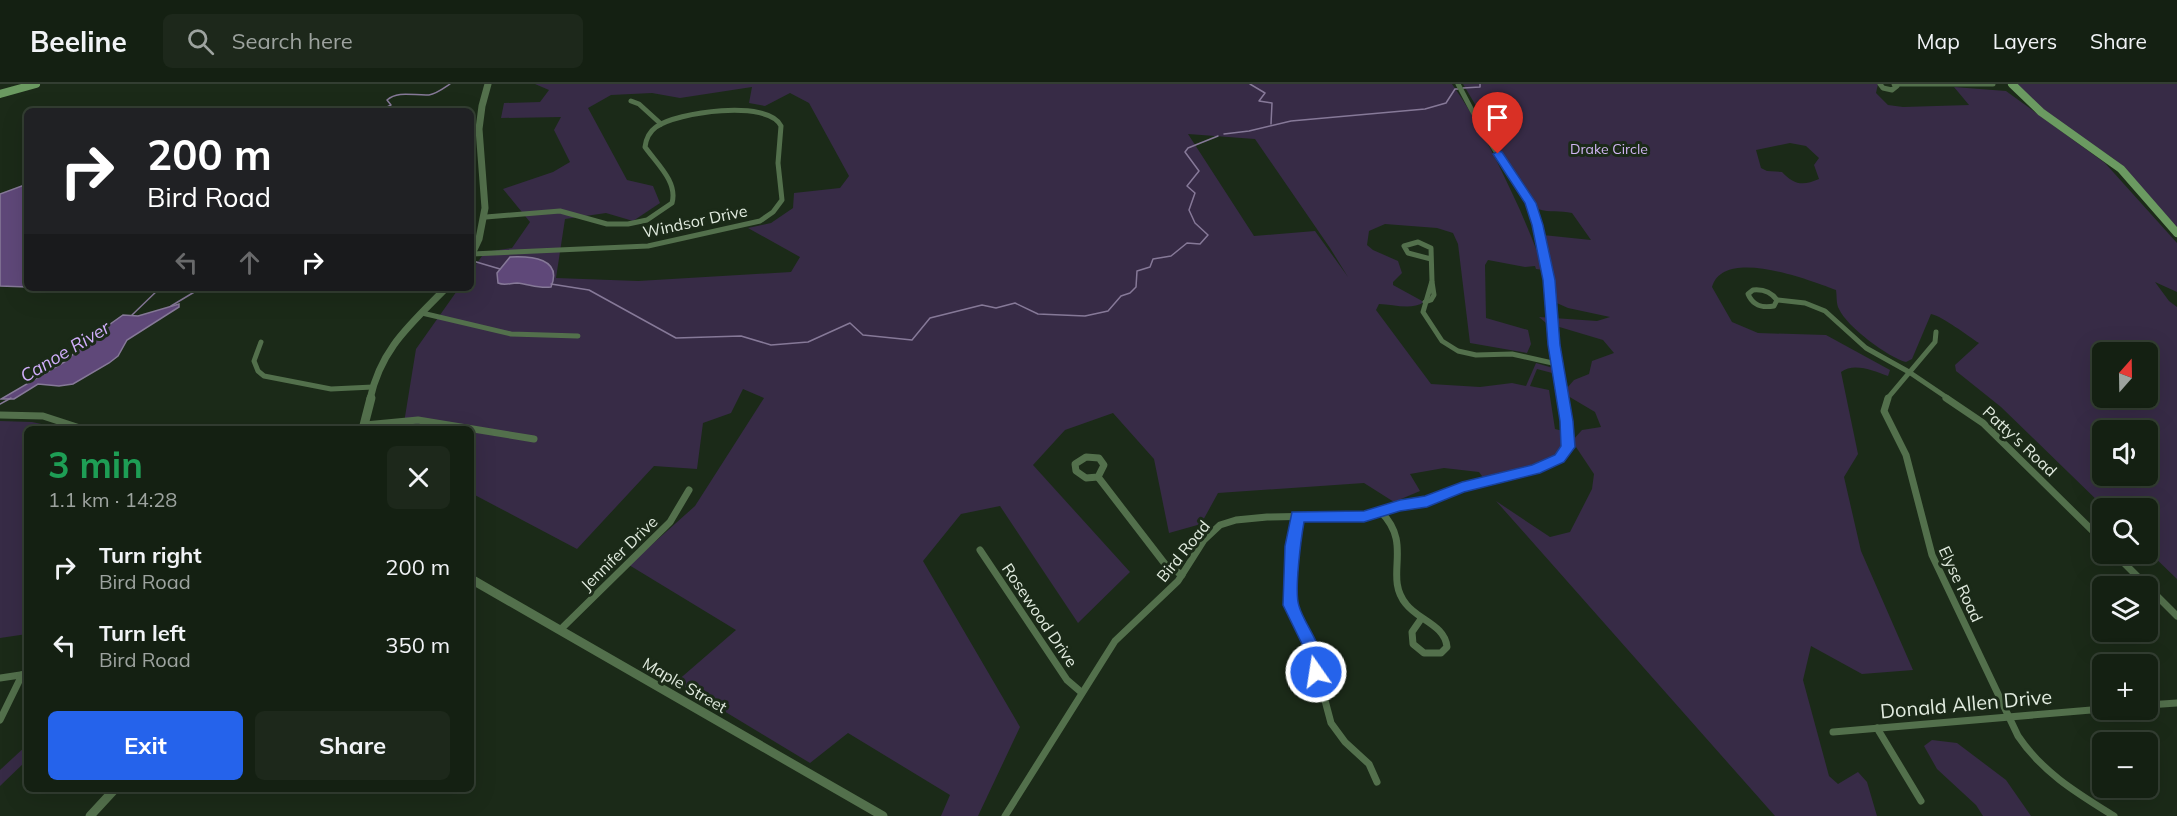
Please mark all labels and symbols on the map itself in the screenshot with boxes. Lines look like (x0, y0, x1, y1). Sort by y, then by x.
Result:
pin (1472, 92, 1523, 154)
park label: Drake Circle (1570, 140, 1648, 158)
street label: Windsor Drive (641, 200, 749, 242)
water label: Canoe River (16, 315, 115, 387)
north arrow (2092, 342, 2158, 408)
street label: Patty's Road (1979, 402, 2061, 480)
street label: Jennifer Drive (576, 511, 662, 595)
street label: Bird Road (1152, 516, 1214, 586)
street label: Elyse Road (1935, 543, 1987, 625)
street label: Rosewood Drive (998, 559, 1082, 671)
position arrow (1284, 640, 1348, 704)
street label: Maple Street (639, 653, 731, 717)
street label: Donald Allen Drive (1879, 684, 2053, 723)

